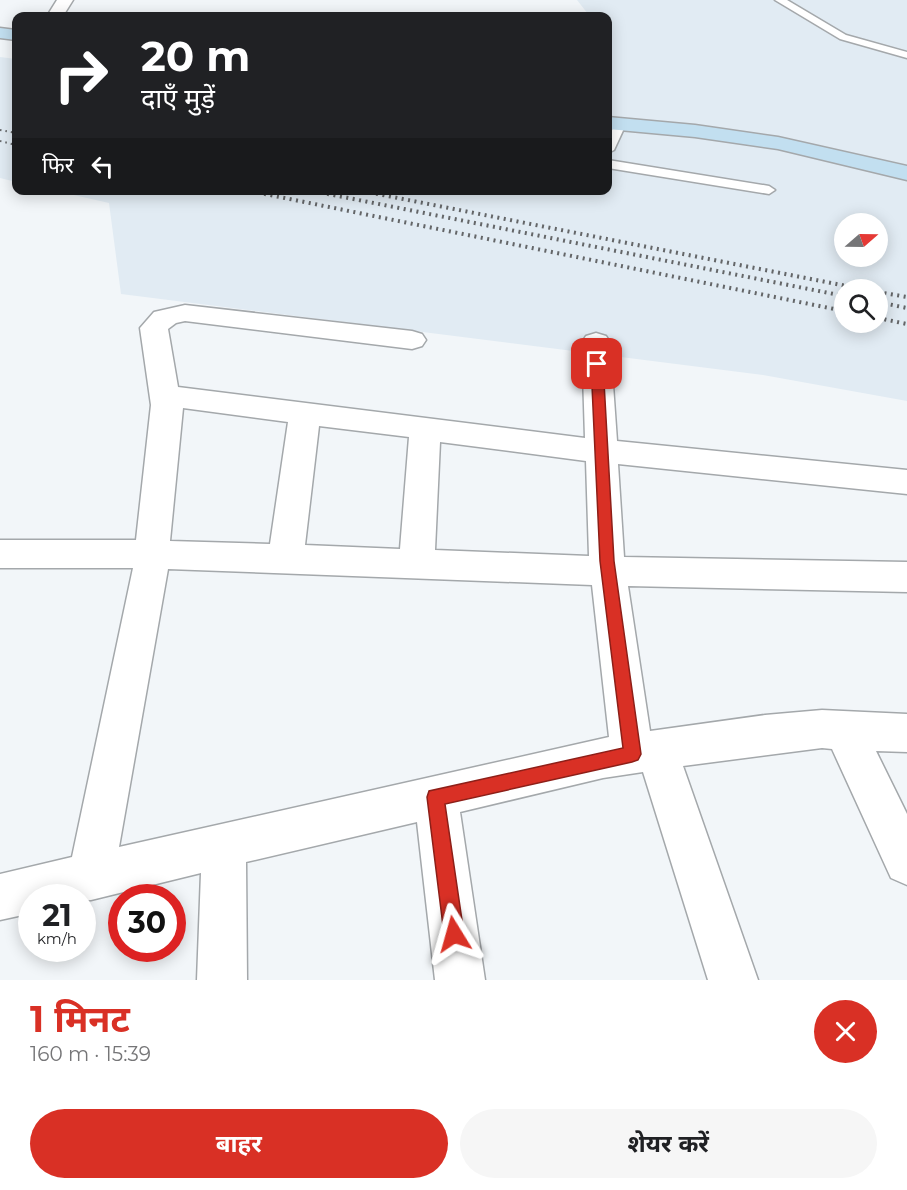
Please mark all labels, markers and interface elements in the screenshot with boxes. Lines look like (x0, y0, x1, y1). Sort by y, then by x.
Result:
text: 20 m (141, 30, 250, 82)
icon: right (42, 36, 120, 114)
text: दाएँ मुड़ें (141, 82, 215, 115)
icon: left (86, 150, 119, 183)
text: फिर (42, 152, 74, 179)
north arrow (834, 213, 888, 267)
map controls (834, 213, 888, 333)
button: search (834, 279, 888, 333)
pin (571, 338, 622, 389)
icon: arrive (580, 347, 613, 380)
speed limit sign: 30 (108, 884, 186, 962)
text: 21 (42, 897, 72, 934)
position arrow (422, 902, 486, 966)
text: km/h (37, 929, 77, 948)
text: 1 मिनट (30, 997, 130, 1041)
button: close (814, 1000, 877, 1063)
text: 160 m · 15:39 (30, 1042, 151, 1066)
button: बाहर (30, 1109, 448, 1178)
button: शेयर करें (460, 1109, 877, 1178)

